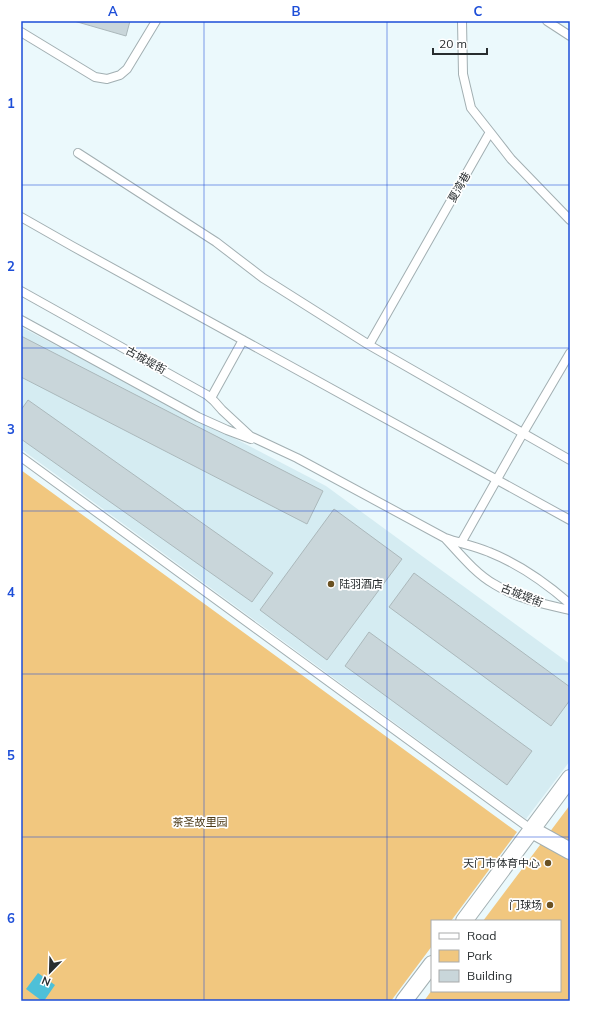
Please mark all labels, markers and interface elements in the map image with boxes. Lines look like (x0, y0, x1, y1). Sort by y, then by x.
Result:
text: A (108, 3, 118, 19)
text: B (292, 3, 301, 19)
text: C (474, 3, 483, 19)
scale bar (433, 30, 487, 56)
text: 20 m (439, 36, 467, 51)
text: 1 (7, 95, 15, 111)
street label: 夏湾巷 (445, 169, 473, 205)
text: 2 (7, 258, 15, 274)
street label: 古城堤街 (123, 343, 169, 377)
text: 3 (7, 421, 15, 437)
place label: 陆羽酒店 (339, 577, 383, 591)
marker: 陆羽酒店 (326, 579, 336, 589)
street label: 古城堤街 (499, 581, 545, 609)
text: 4 (7, 584, 15, 600)
text: 5 (7, 747, 15, 763)
park label: 茶圣故里园 (173, 815, 228, 829)
place label: 天门市体育中心 (463, 856, 540, 870)
marker: 天门市体育中心 (543, 858, 553, 868)
place label: 门球场 (509, 898, 542, 912)
marker: 门球场 (545, 900, 555, 910)
text: 6 (7, 910, 15, 926)
legend (431, 920, 561, 992)
text: Road (467, 928, 496, 943)
text: Park (467, 948, 493, 963)
north arrow (30, 952, 70, 992)
text: Building (467, 968, 512, 983)
text: N (40, 973, 53, 989)

